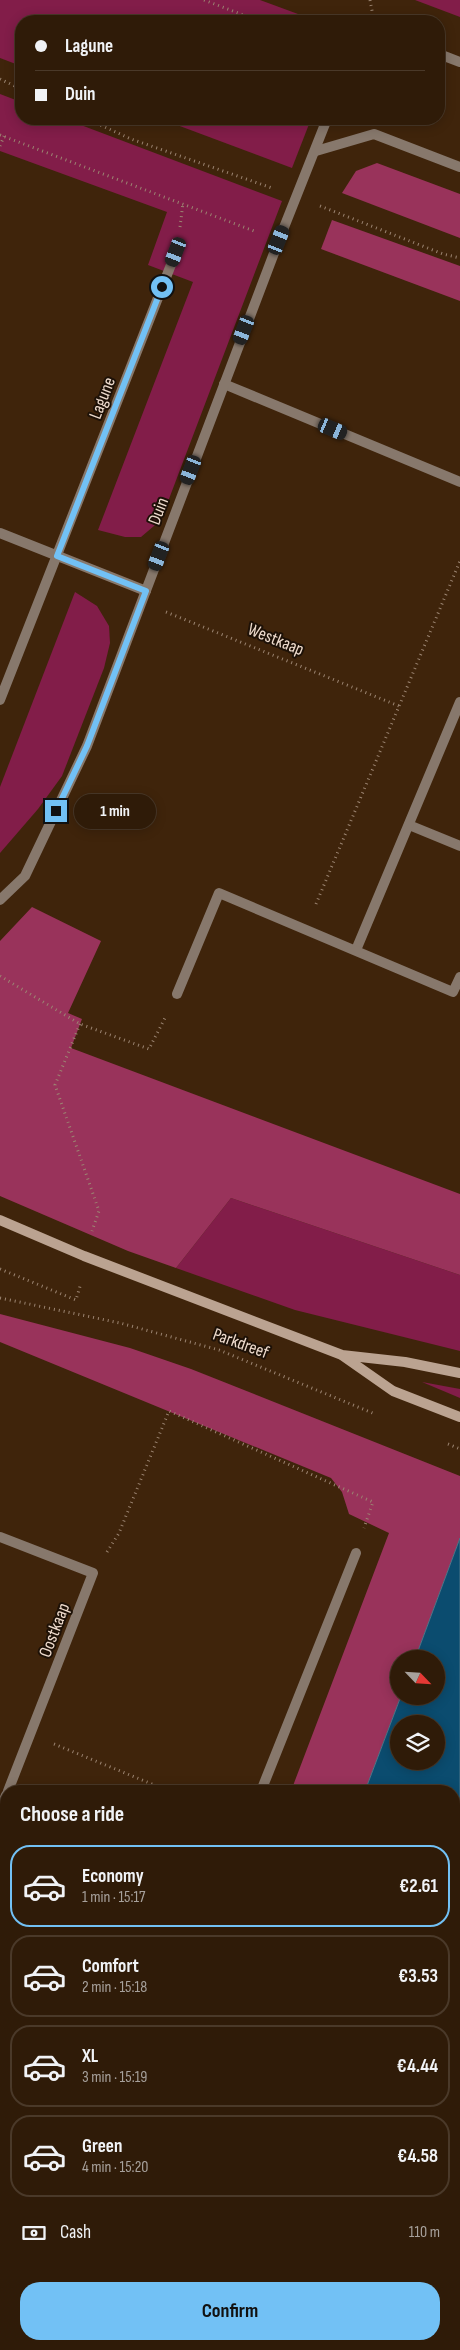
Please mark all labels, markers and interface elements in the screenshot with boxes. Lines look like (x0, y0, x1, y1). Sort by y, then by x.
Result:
text: Lagune (65, 35, 113, 58)
text: Duin (65, 83, 95, 106)
car (266, 223, 291, 257)
car (163, 235, 188, 269)
route start (151, 276, 173, 298)
car (231, 313, 256, 347)
street label: Lagune (85, 374, 120, 422)
car (316, 416, 349, 442)
car (178, 453, 203, 487)
street label: Duin (144, 495, 173, 528)
car (146, 539, 171, 573)
street label: Westkaap (245, 619, 307, 660)
callout: 1 min (74, 794, 156, 828)
route end (45, 800, 67, 822)
text: 1 min (100, 802, 130, 821)
street label: Parkdreef (210, 1324, 272, 1364)
street label: Oostkaap (35, 1600, 74, 1660)
north arrow (390, 1650, 445, 1705)
map controls (390, 1650, 445, 1770)
button: layers (390, 1715, 445, 1770)
text: Choose a ride (20, 1801, 124, 1828)
icon: car (22, 1864, 67, 1909)
text: Economy (82, 1865, 144, 1888)
text: €2.61 (399, 1875, 438, 1898)
text: 1 min · 15:17 (82, 1888, 146, 1907)
icon: car (22, 1954, 67, 1999)
text: Comfort (82, 1955, 139, 1978)
text: €3.53 (398, 1965, 438, 1988)
text: 2 min · 15:18 (82, 1978, 147, 1997)
icon: car (22, 2044, 67, 2089)
text: XL (82, 2045, 98, 2068)
text: €4.44 (397, 2055, 438, 2078)
text: 3 min · 15:19 (82, 2068, 147, 2087)
icon: car (22, 2134, 67, 2179)
text: Green (82, 2135, 122, 2158)
text: €4.58 (397, 2145, 438, 2168)
text: 4 min · 15:20 (82, 2158, 148, 2177)
icon: cash (20, 2219, 48, 2247)
text: Cash (60, 2221, 91, 2244)
text: 110 m (409, 2223, 440, 2242)
button: Confirm (20, 2282, 440, 2340)

